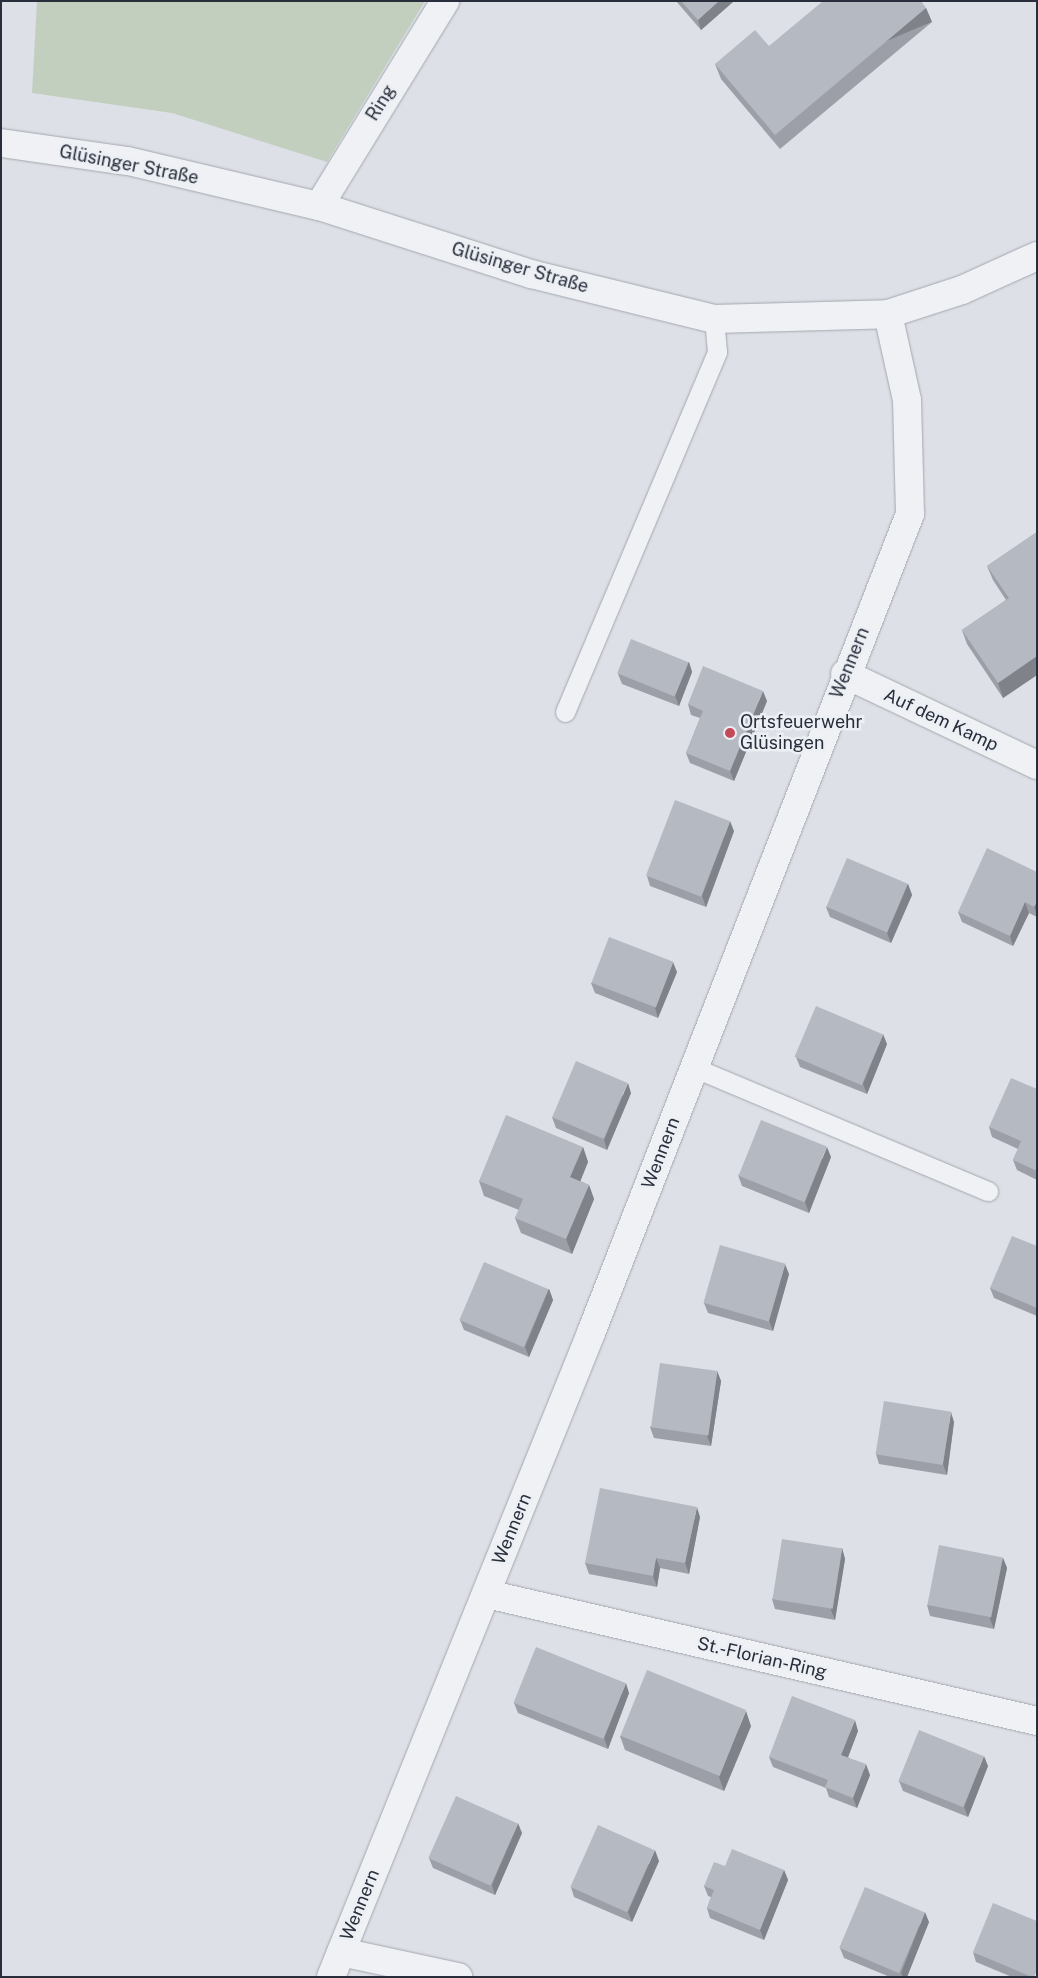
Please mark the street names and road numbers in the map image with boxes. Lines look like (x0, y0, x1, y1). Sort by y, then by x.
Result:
street label: Ring (362, 81, 400, 125)
street label: Glüsinger Straße (57, 141, 201, 189)
street label: Glüsinger Straße (449, 238, 591, 298)
street label: Wennern (826, 624, 874, 702)
street label: Auf dem Kamp (880, 684, 1002, 756)
street label: Wennern (637, 1114, 685, 1192)
street label: Wennern (488, 1490, 536, 1568)
street label: St.-Florian-Ring (695, 1633, 829, 1683)
street label: Wennern (336, 1866, 384, 1944)

